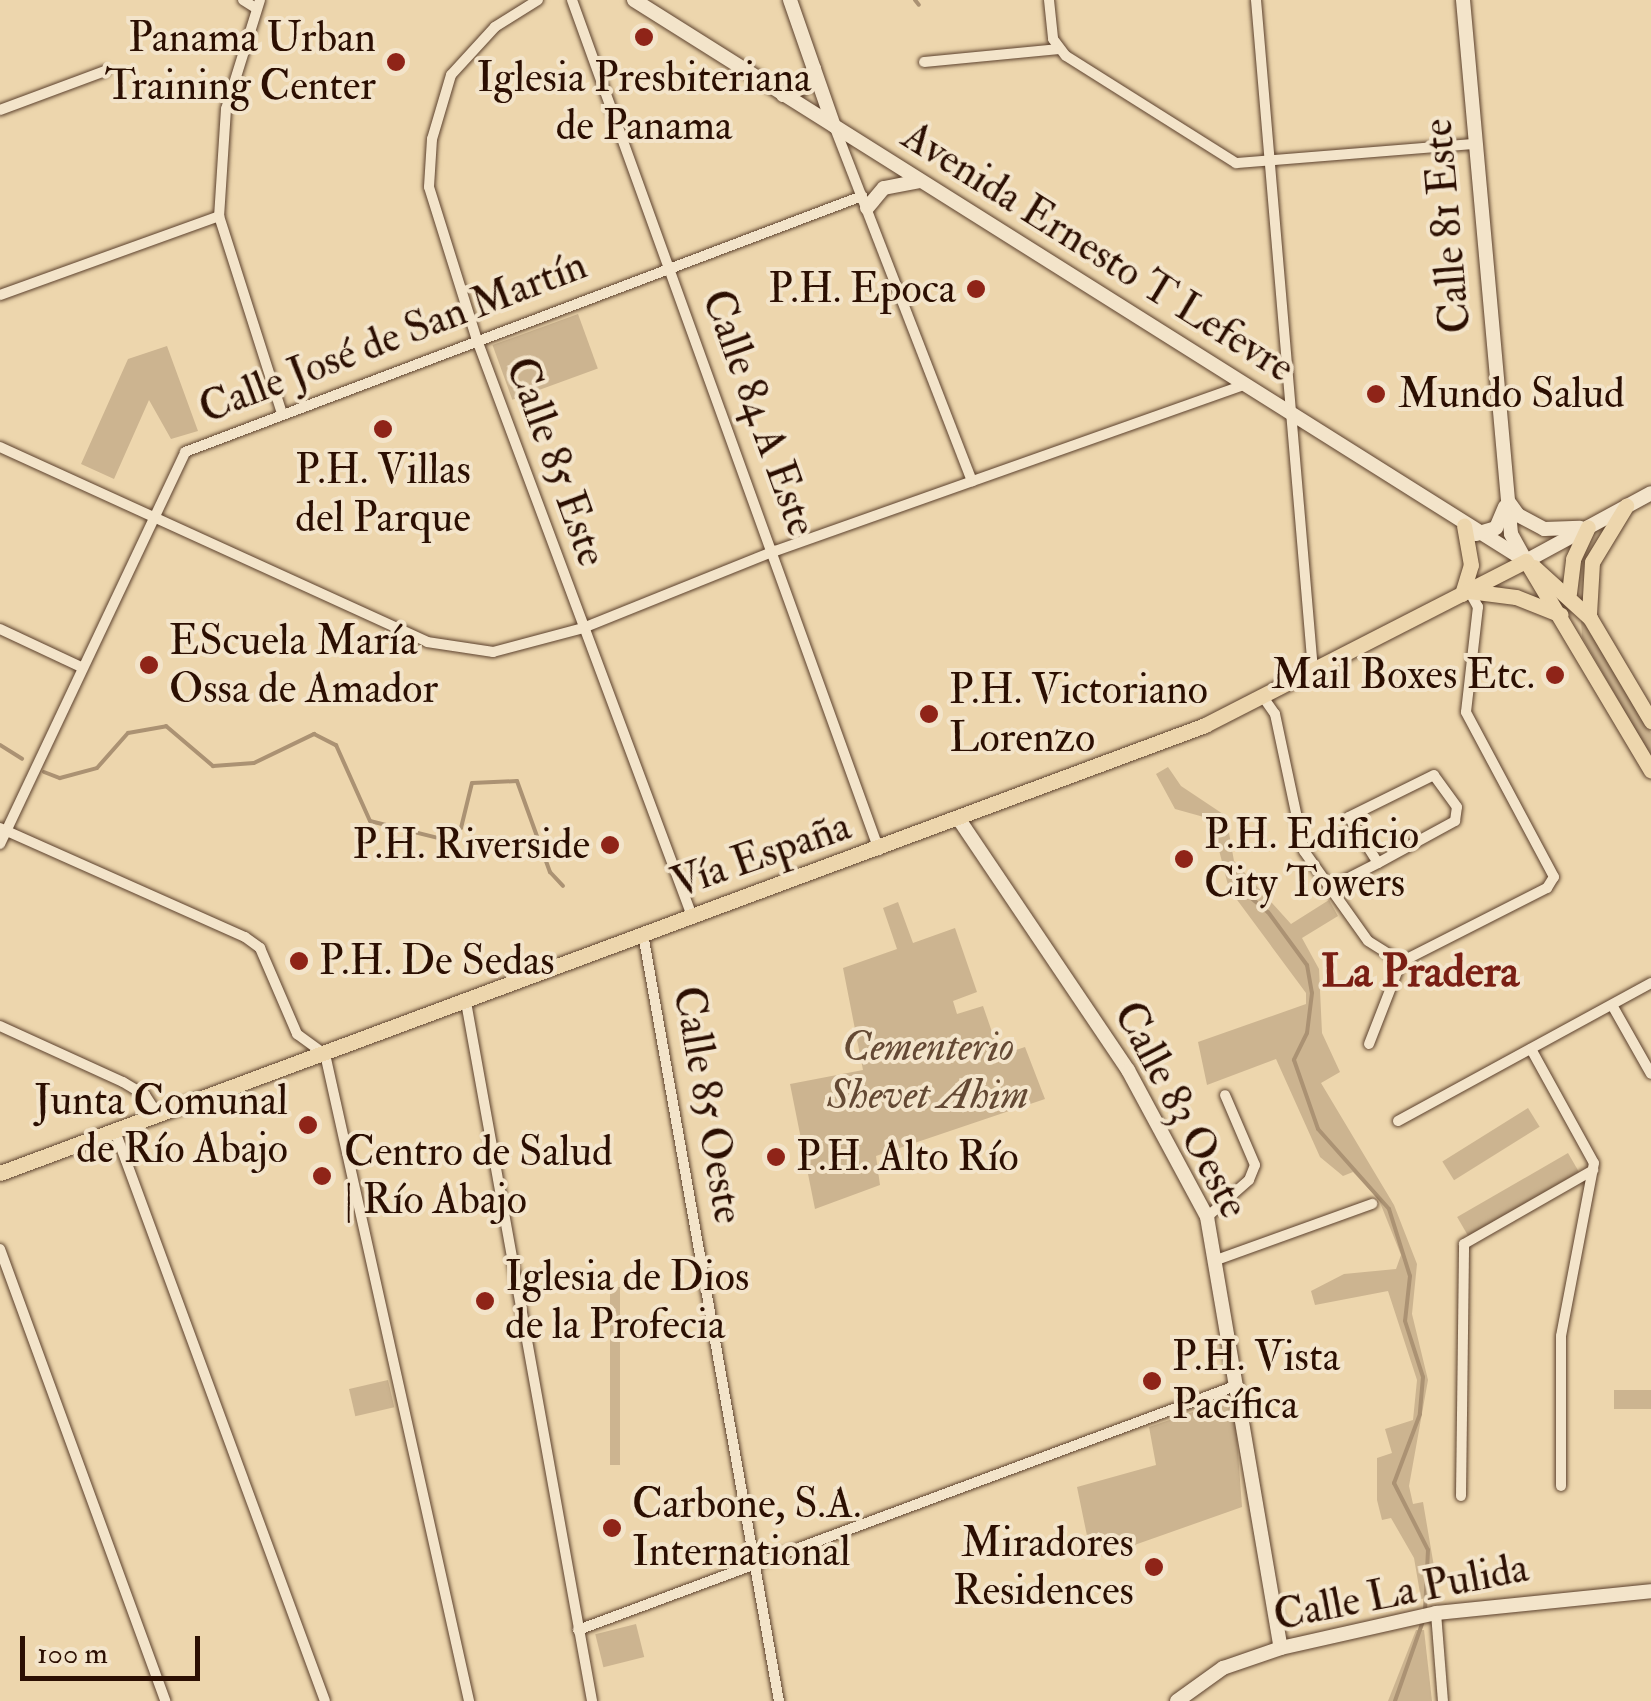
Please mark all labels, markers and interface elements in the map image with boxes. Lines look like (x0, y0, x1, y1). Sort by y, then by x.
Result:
place label: Panama Urban Training Center (105, 13, 376, 111)
marker: Iglesia Presbiteriana de Panama (633, 26, 655, 48)
marker: Panama Urban Training Center (385, 51, 407, 73)
place label: Iglesia Presbiteriana de Panama (477, 53, 811, 152)
street label: Avenida Ernesto T Lefevre (893, 111, 1303, 393)
street label: Calle 81 Este (1413, 117, 1481, 335)
street label: Calle José de San Martín (192, 240, 594, 434)
place label: P.H. Epoca (768, 264, 956, 314)
marker: P.H. Epoca (965, 278, 987, 300)
street label: Calle 84 A Este (691, 283, 827, 543)
street label: Calle 85 Este (495, 351, 617, 573)
place label: Mundo Salud (1398, 369, 1625, 419)
marker: Mundo Salud (1363, 381, 1389, 407)
marker: P.H. Villas del Parque (372, 418, 394, 440)
place label: P.H. Villas del Parque (295, 445, 471, 544)
place label: EScuela María Ossa de Amador (169, 616, 438, 714)
place label: Mail Boxes Etc. (1271, 650, 1535, 700)
marker: EScuela María Ossa de Amador (138, 654, 160, 676)
marker: Mail Boxes Etc. (1544, 664, 1566, 686)
place label: P.H. Victoriano Lorenzo (949, 665, 1208, 764)
marker: P.H. Victoriano Lorenzo (918, 703, 940, 725)
street label: Vía España (665, 801, 857, 909)
place label: P.H. Edificio City Towers (1204, 810, 1419, 908)
place label: P.H. Riverside (352, 820, 590, 870)
marker: P.H. Riverside (599, 834, 621, 856)
marker: P.H. Edificio City Towers (1173, 848, 1195, 870)
place label: P.H. De Sedas (319, 936, 555, 986)
district label: La Pradera (1321, 946, 1519, 1000)
marker: P.H. De Sedas (288, 950, 310, 972)
street label: Calle 85 Oeste (662, 982, 754, 1228)
street label: Calle 83 Oeste (1103, 993, 1259, 1227)
park label: Cementerio Shevet Ahim (827, 1022, 1029, 1120)
place label: Junta Comunal de Río Abajo (34, 1076, 288, 1174)
marker: Junta Comunal de Río Abajo (297, 1114, 319, 1136)
place label: Centro de Salud | Río Abajo (344, 1127, 613, 1226)
place label: P.H. Alto Río (796, 1132, 1019, 1182)
marker: P.H. Alto Río (765, 1146, 787, 1168)
marker: Centro de Salud | Río Abajo (309, 1163, 335, 1189)
place label: Iglesia de Dios de la Profecia (505, 1252, 749, 1350)
marker: Iglesia de Dios de la Profecia (474, 1290, 496, 1312)
place label: P.H. Vista Pacífica (1172, 1332, 1340, 1430)
marker: P.H. Vista Pacífica (1141, 1370, 1163, 1392)
place label: Carbone, S.A. International (632, 1479, 861, 1578)
marker: Carbone, S.A. International (601, 1517, 623, 1539)
place label: Miradores Residences (953, 1518, 1134, 1616)
street label: Calle La Pulida (1269, 1543, 1533, 1641)
marker: Miradores Residences (1143, 1556, 1165, 1578)
scale bar (25, 1616, 205, 1678)
text: 100 m (37, 1635, 108, 1672)

